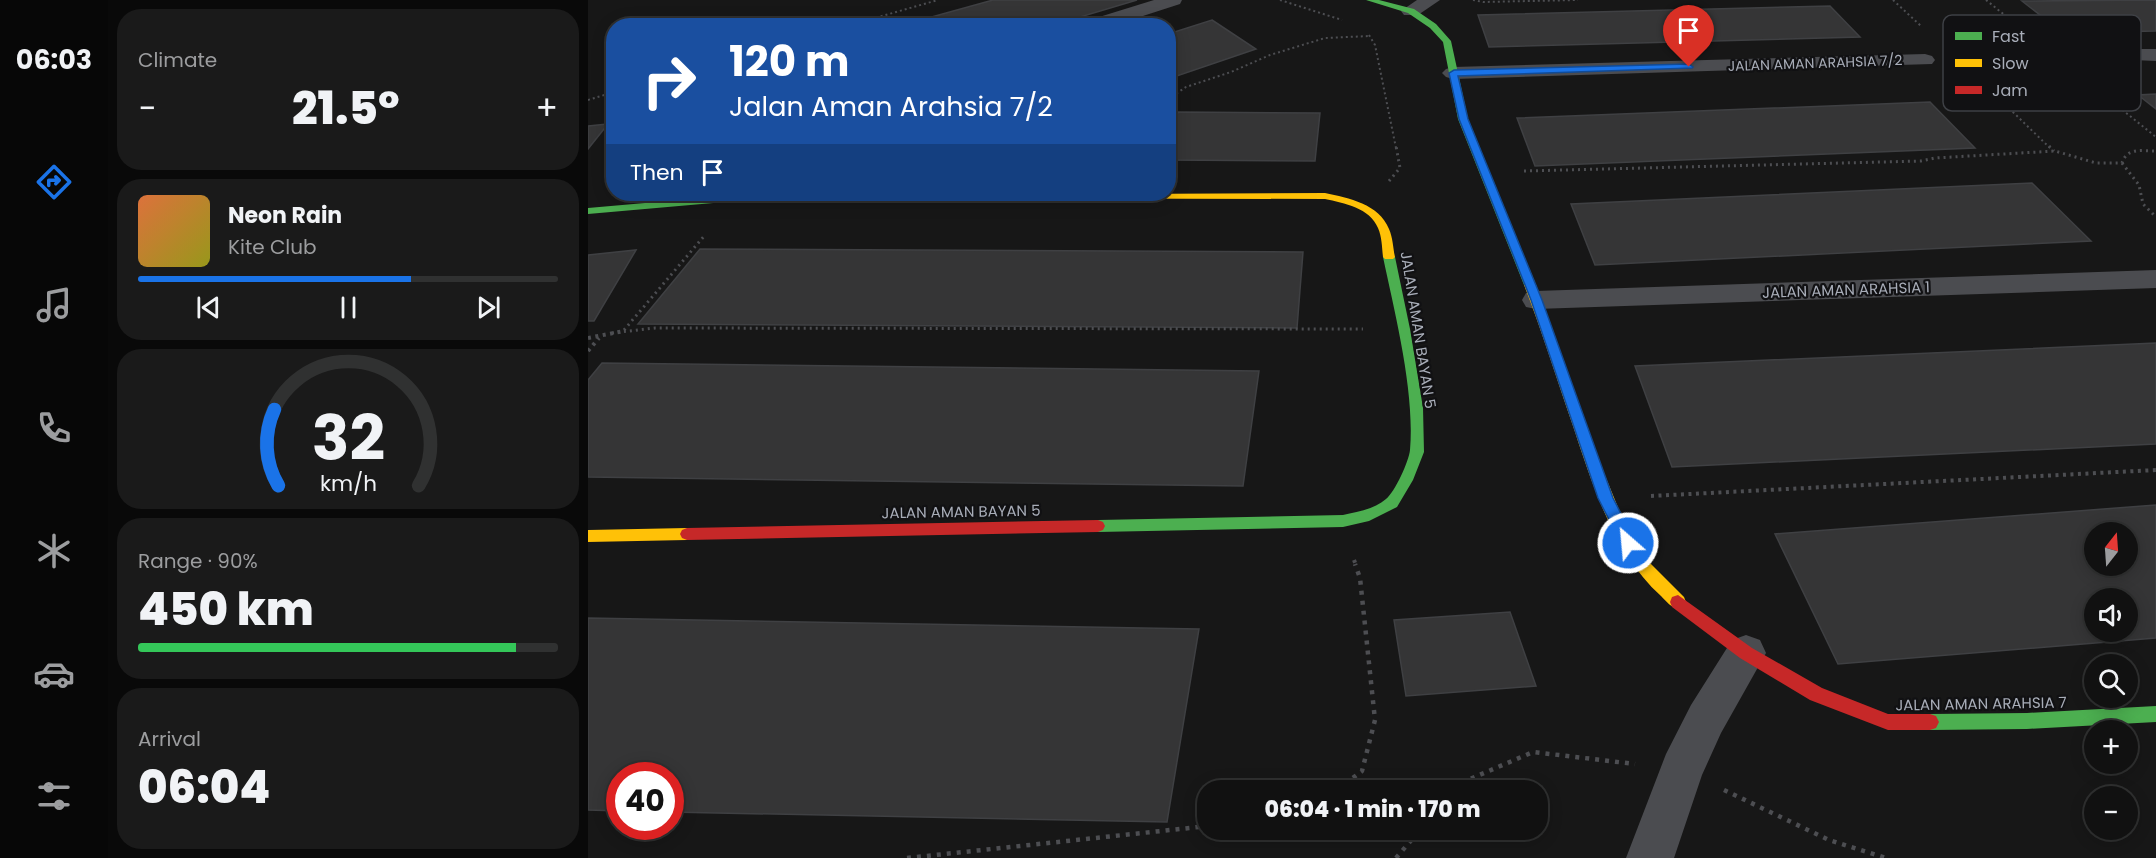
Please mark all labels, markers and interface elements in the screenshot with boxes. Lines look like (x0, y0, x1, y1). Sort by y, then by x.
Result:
pin (1663, 5, 1714, 67)
icon: arrive (1672, 14, 1705, 47)
legend (1943, 15, 2141, 111)
text: Fast (1992, 25, 2025, 48)
text: 120 m (729, 32, 850, 91)
text: 06:03 (16, 41, 92, 78)
icon: right (630, 42, 708, 120)
text: Climate (138, 46, 217, 74)
street label: JALAN AMAN ARAHSIA 7/2 (1727, 50, 1903, 76)
text: Slow (1992, 52, 2029, 75)
text: 21.5° (292, 77, 400, 140)
text: Jam (1992, 79, 2028, 102)
text: − (138, 85, 156, 132)
text: + (535, 85, 558, 132)
text: Jalan Aman Arahsia 7/2 (729, 88, 1053, 125)
icon: arrive (696, 156, 729, 189)
text: Then (630, 157, 684, 188)
icon: directions (33, 161, 75, 203)
text: Neon Rain (228, 200, 342, 231)
text: Kite Club (228, 233, 317, 261)
street label: JALAN AMAN BAYAN 5 (1396, 250, 1441, 410)
street label: JALAN AMAN ARAHSIA 1 (1762, 276, 1930, 303)
icon: music (33, 284, 75, 326)
icon: previous (192, 291, 225, 324)
icon: pause (332, 291, 365, 324)
icon: next (472, 291, 505, 324)
text: 32 (311, 394, 385, 482)
icon: phone (33, 407, 75, 449)
text: km/h (319, 468, 377, 499)
street label: JALAN AMAN BAYAN 5 (881, 500, 1041, 523)
position arrow (1596, 511, 1660, 575)
north arrow (2084, 522, 2138, 576)
map controls (2084, 522, 2138, 840)
icon: climate (33, 530, 75, 572)
text: Range · 90% (138, 547, 258, 575)
text: 450 km (138, 578, 314, 641)
button: sound (2084, 588, 2138, 642)
icon: car (33, 653, 75, 695)
button: search (2084, 654, 2138, 708)
street label: JALAN AMAN ARAHSIA 7 (1895, 692, 2067, 715)
button: + (2084, 720, 2138, 774)
text: Arrival (138, 725, 201, 753)
text: 06:04 (138, 756, 270, 819)
speed limit sign: 40 (606, 762, 684, 840)
icon: filters (33, 775, 75, 817)
button: − (2084, 786, 2138, 840)
text: 06:04 · 1 min · 170 m (1265, 794, 1481, 825)

